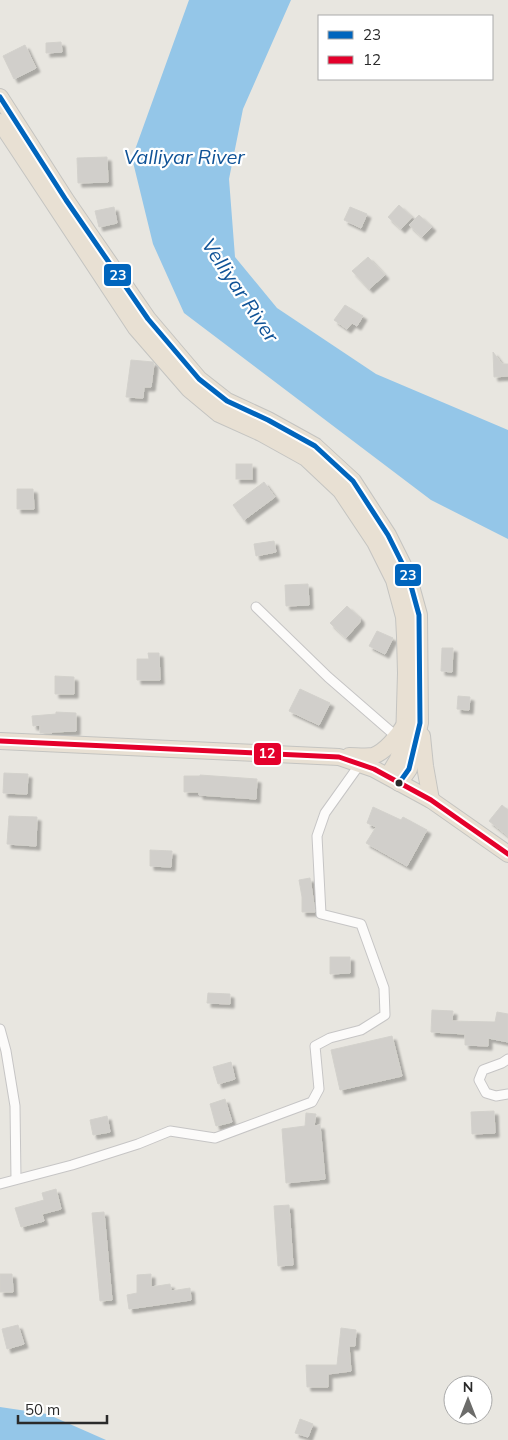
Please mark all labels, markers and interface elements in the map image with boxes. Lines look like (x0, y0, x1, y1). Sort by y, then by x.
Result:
legend (318, 15, 493, 80)
text: 23 (363, 25, 381, 44)
text: 12 (363, 50, 381, 69)
water label: Valliyar River (123, 144, 245, 169)
water label: Velliyar River (196, 233, 285, 347)
line badge: 23 (103, 263, 132, 287)
text: 23 (110, 266, 126, 284)
line badge: 23 (394, 563, 422, 587)
text: 23 (400, 566, 416, 584)
line badge: 12 (253, 742, 282, 766)
text: 12 (259, 744, 275, 762)
unlabelled marker (394, 778, 404, 788)
north arrow (443, 1375, 493, 1425)
text: N (463, 1378, 473, 1396)
scale bar (18, 1392, 106, 1424)
text: 50 m (25, 1400, 60, 1419)

